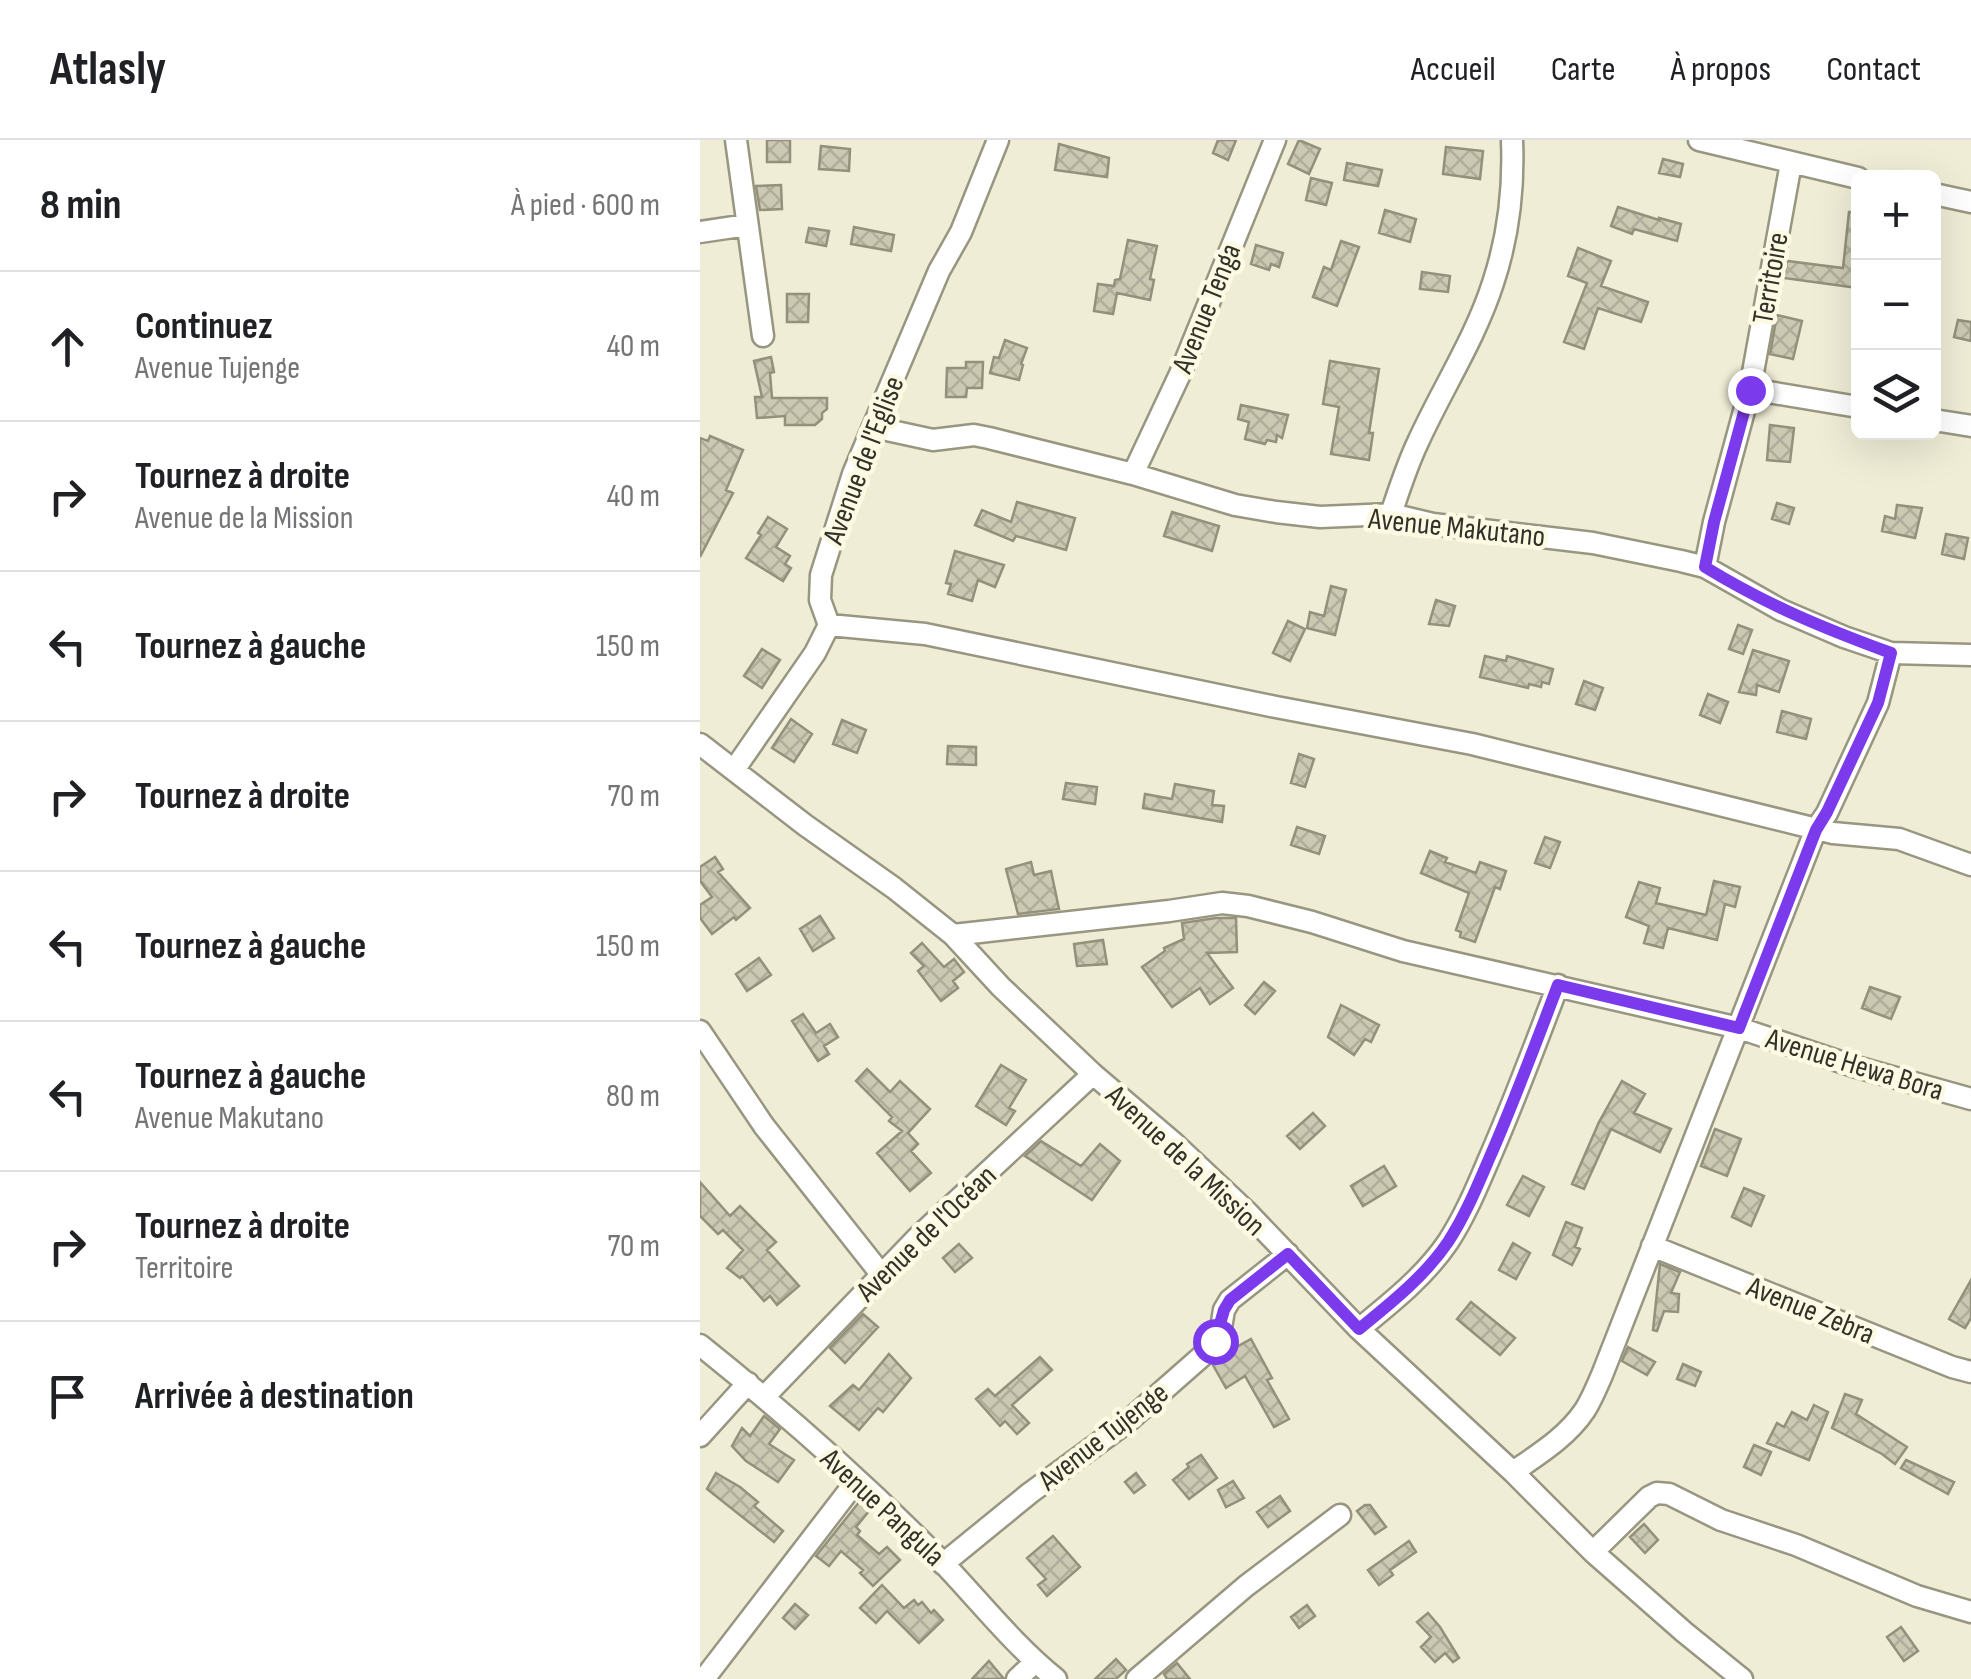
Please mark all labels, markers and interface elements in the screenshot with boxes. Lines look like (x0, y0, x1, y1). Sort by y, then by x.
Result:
text: Atlasly (50, 41, 166, 98)
text: Accueil (1411, 48, 1496, 91)
text: Carte (1551, 48, 1616, 91)
text: À propos (1671, 48, 1771, 91)
text: Contact (1826, 48, 1921, 91)
map controls (1851, 170, 1941, 440)
button: + (1851, 170, 1941, 260)
text: 8 min (40, 180, 121, 231)
text: À pied · 600 m (511, 186, 660, 225)
street label: Territoire (1745, 230, 1797, 327)
street label: Avenue Tenga (1164, 238, 1249, 379)
button: − (1851, 260, 1941, 350)
text: Continuez (135, 304, 273, 349)
icon: ahead (40, 319, 95, 374)
text: 40 m (607, 327, 660, 366)
text: Avenue Tujenge (135, 349, 300, 388)
button: layers (1851, 350, 1941, 440)
route end (1728, 368, 1774, 414)
street label: Avenue de l'Eglise (815, 371, 912, 550)
text: Tournez à droite (135, 454, 350, 499)
icon: right (40, 469, 95, 524)
text: 40 m (607, 477, 660, 516)
text: Avenue de la Mission (135, 499, 354, 538)
street label: Avenue Makutano (1366, 501, 1547, 555)
icon: left (40, 619, 95, 674)
text: Tournez à gauche (135, 624, 366, 669)
text: 150 m (596, 627, 660, 666)
icon: right (40, 769, 95, 824)
text: Tournez à droite (135, 774, 350, 819)
text: 70 m (607, 777, 660, 816)
icon: left (40, 919, 95, 974)
text: Tournez à gauche (135, 924, 366, 969)
text: 150 m (596, 927, 660, 966)
street label: Avenue Hewa Bora (1761, 1021, 1948, 1109)
text: Tournez à gauche (135, 1054, 366, 1099)
icon: left (40, 1069, 95, 1124)
text: 80 m (606, 1077, 660, 1116)
street label: Avenue de la Mission (1097, 1077, 1273, 1244)
text: Avenue Makutano (135, 1099, 324, 1138)
street label: Avenue de l'Océan (848, 1158, 1004, 1310)
text: Tournez à droite (135, 1204, 350, 1249)
icon: right (40, 1219, 95, 1274)
text: 70 m (607, 1227, 660, 1266)
text: Territoire (135, 1249, 233, 1288)
street label: Avenue Zebra (1741, 1269, 1880, 1353)
route start (1193, 1319, 1239, 1365)
icon: arrive (40, 1369, 95, 1424)
text: Arrivée à destination (135, 1374, 414, 1419)
street label: Avenue Tujenge (1031, 1375, 1176, 1499)
street label: Avenue Pangula (812, 1441, 952, 1574)

